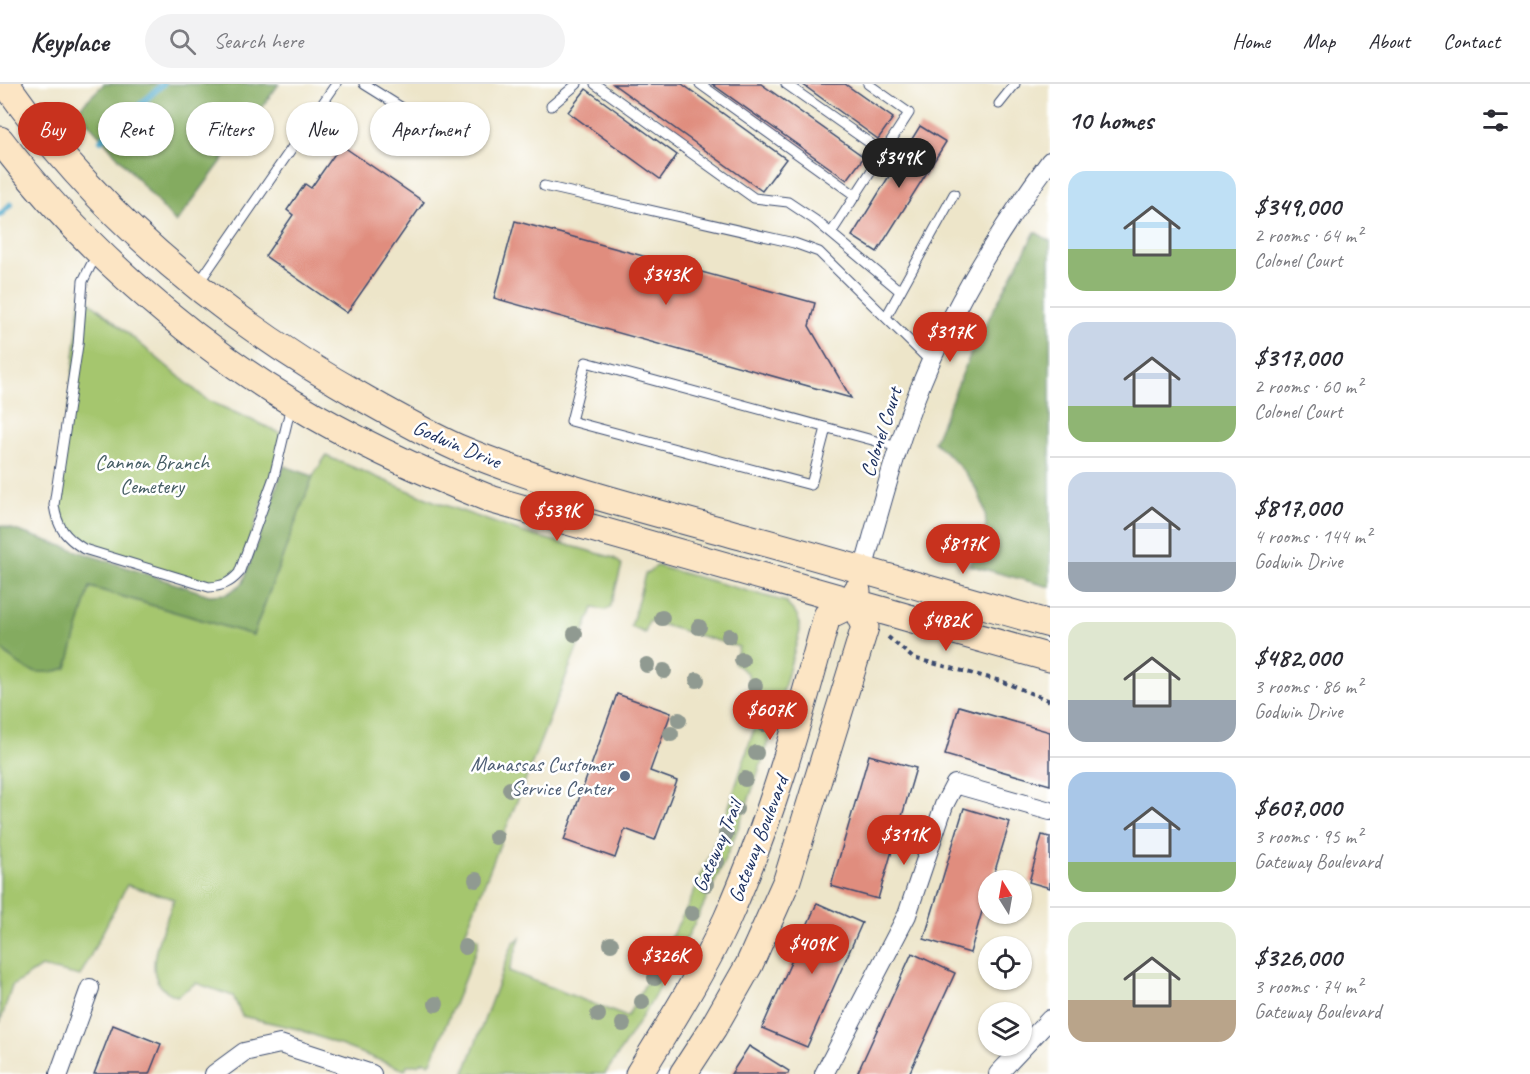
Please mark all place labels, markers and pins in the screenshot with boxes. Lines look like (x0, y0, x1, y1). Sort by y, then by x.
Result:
pin: $349K (857, 138, 941, 189)
pin: $343K (624, 255, 708, 306)
pin: $317K (908, 312, 992, 363)
pin: $539K (515, 491, 599, 542)
pin: $817K (921, 524, 1005, 575)
pin: $482K (904, 601, 988, 652)
pin: $607K (728, 690, 812, 741)
place label: Manassas Customer Service Center (471, 751, 614, 801)
marker: Manassas Customer Service Center (618, 769, 632, 783)
pin: $311K (862, 815, 946, 866)
pin: $409K (770, 924, 854, 975)
pin: $326K (623, 936, 707, 987)

